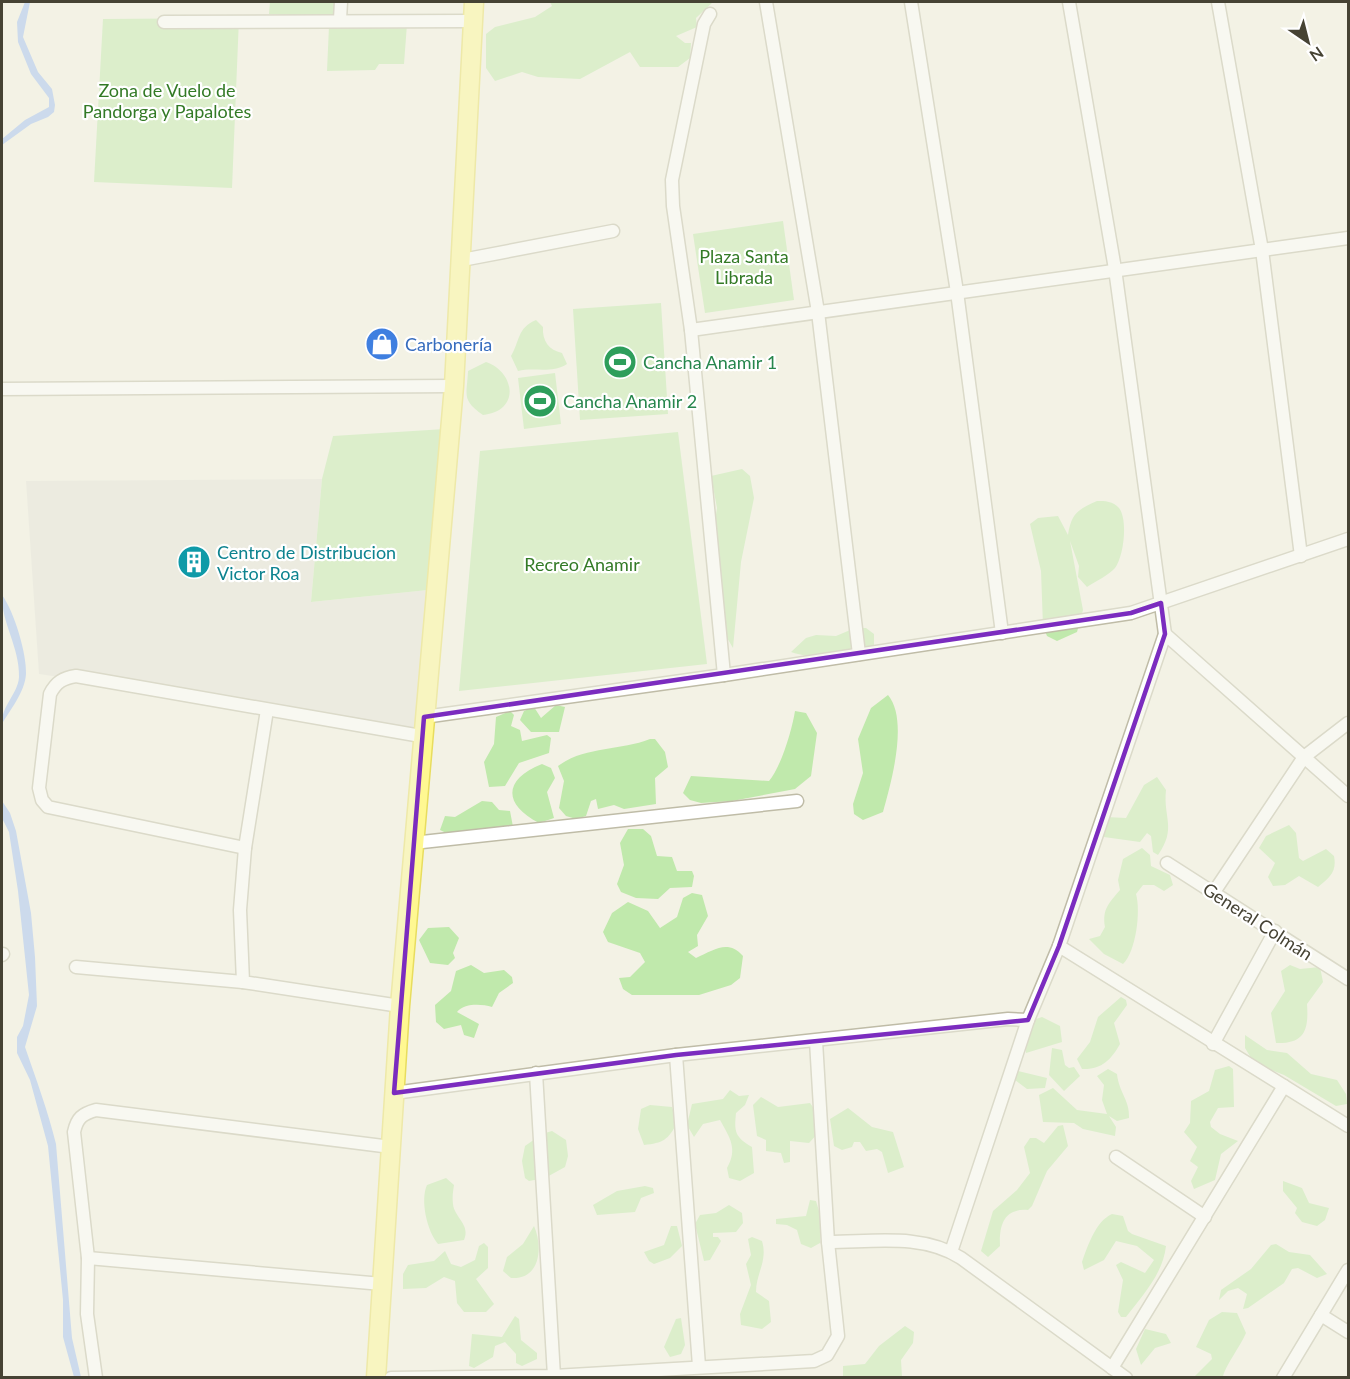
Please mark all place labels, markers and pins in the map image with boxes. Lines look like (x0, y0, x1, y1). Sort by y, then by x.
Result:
shop icon: Carbonería (364, 326, 400, 362)
place label: Carbonería (405, 333, 492, 355)
sports icon: Cancha Anamir 1 (602, 344, 638, 380)
place label: Cancha Anamir 1 (643, 351, 777, 373)
sports icon: Cancha Anamir 2 (522, 383, 558, 419)
place label: Cancha Anamir 2 (563, 390, 697, 412)
place label: Centro de Distribucion Victor Roa (217, 541, 396, 584)
building icon: Centro de Distribucion Victor Roa (176, 544, 212, 580)

